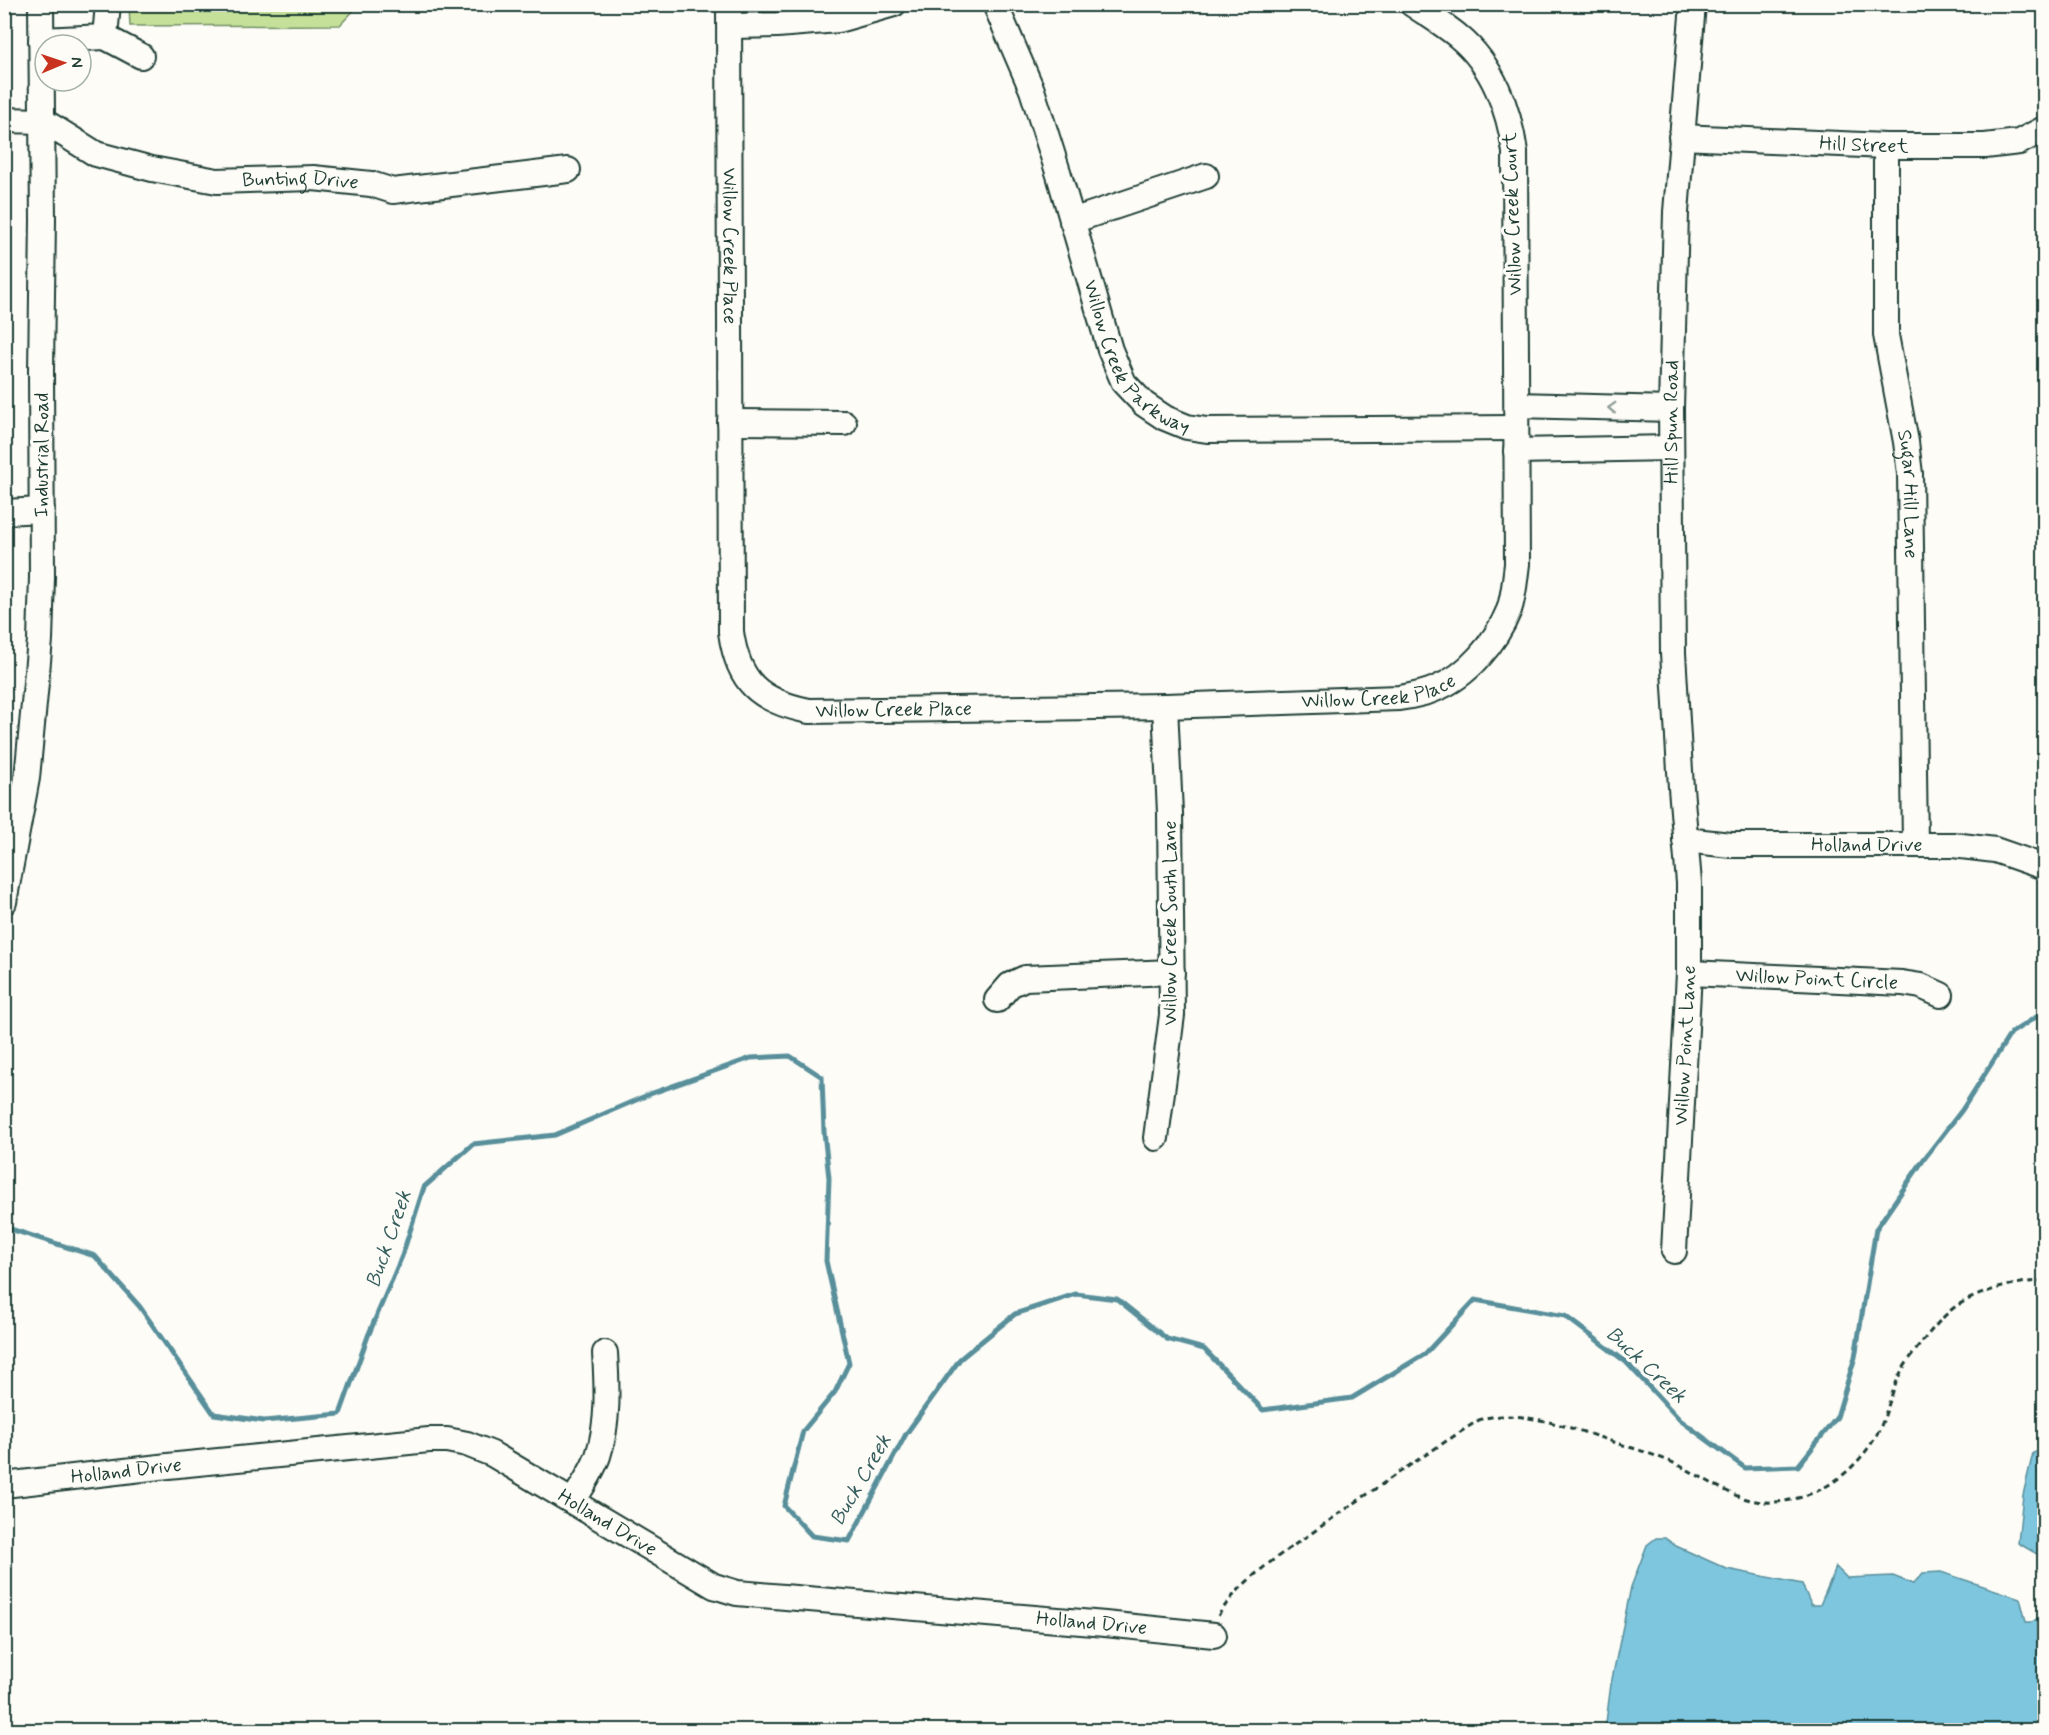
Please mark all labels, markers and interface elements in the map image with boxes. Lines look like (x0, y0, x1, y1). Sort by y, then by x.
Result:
north arrow (33, 33, 93, 93)
text: N (66, 57, 87, 68)
street label: Hill Street (1819, 130, 1909, 160)
street label: Willow Creek Court (1497, 132, 1529, 296)
street label: Bunting Drive (242, 165, 360, 196)
street label: Willow Creek Place (716, 168, 744, 324)
street label: Willow Creek Parkway (1077, 277, 1194, 440)
street label: Hill Spun Road (1657, 360, 1686, 484)
street label: Industrial Road (29, 393, 56, 517)
one-way arrow (1608, 401, 1617, 414)
street label: Sugar Hill Lane (1890, 427, 1925, 559)
street label: Willow Creek Place (1301, 667, 1461, 715)
street label: Willow Creek Place (815, 695, 972, 724)
street label: Willow Creek South Lane (1157, 820, 1184, 1026)
street label: Holland Drive (1811, 832, 1922, 859)
street label: Willow Point Circle (1735, 962, 1899, 996)
street label: Willow Point Lane (1667, 965, 1703, 1126)
water label: Buck Creek (359, 1187, 419, 1291)
water label: Buck Creek (1600, 1320, 1692, 1410)
water label: Buck Creek (824, 1429, 898, 1531)
street label: Holland Drive (69, 1451, 183, 1491)
street label: Holland Drive (553, 1483, 662, 1563)
street label: Holland Drive (1035, 1605, 1149, 1642)

